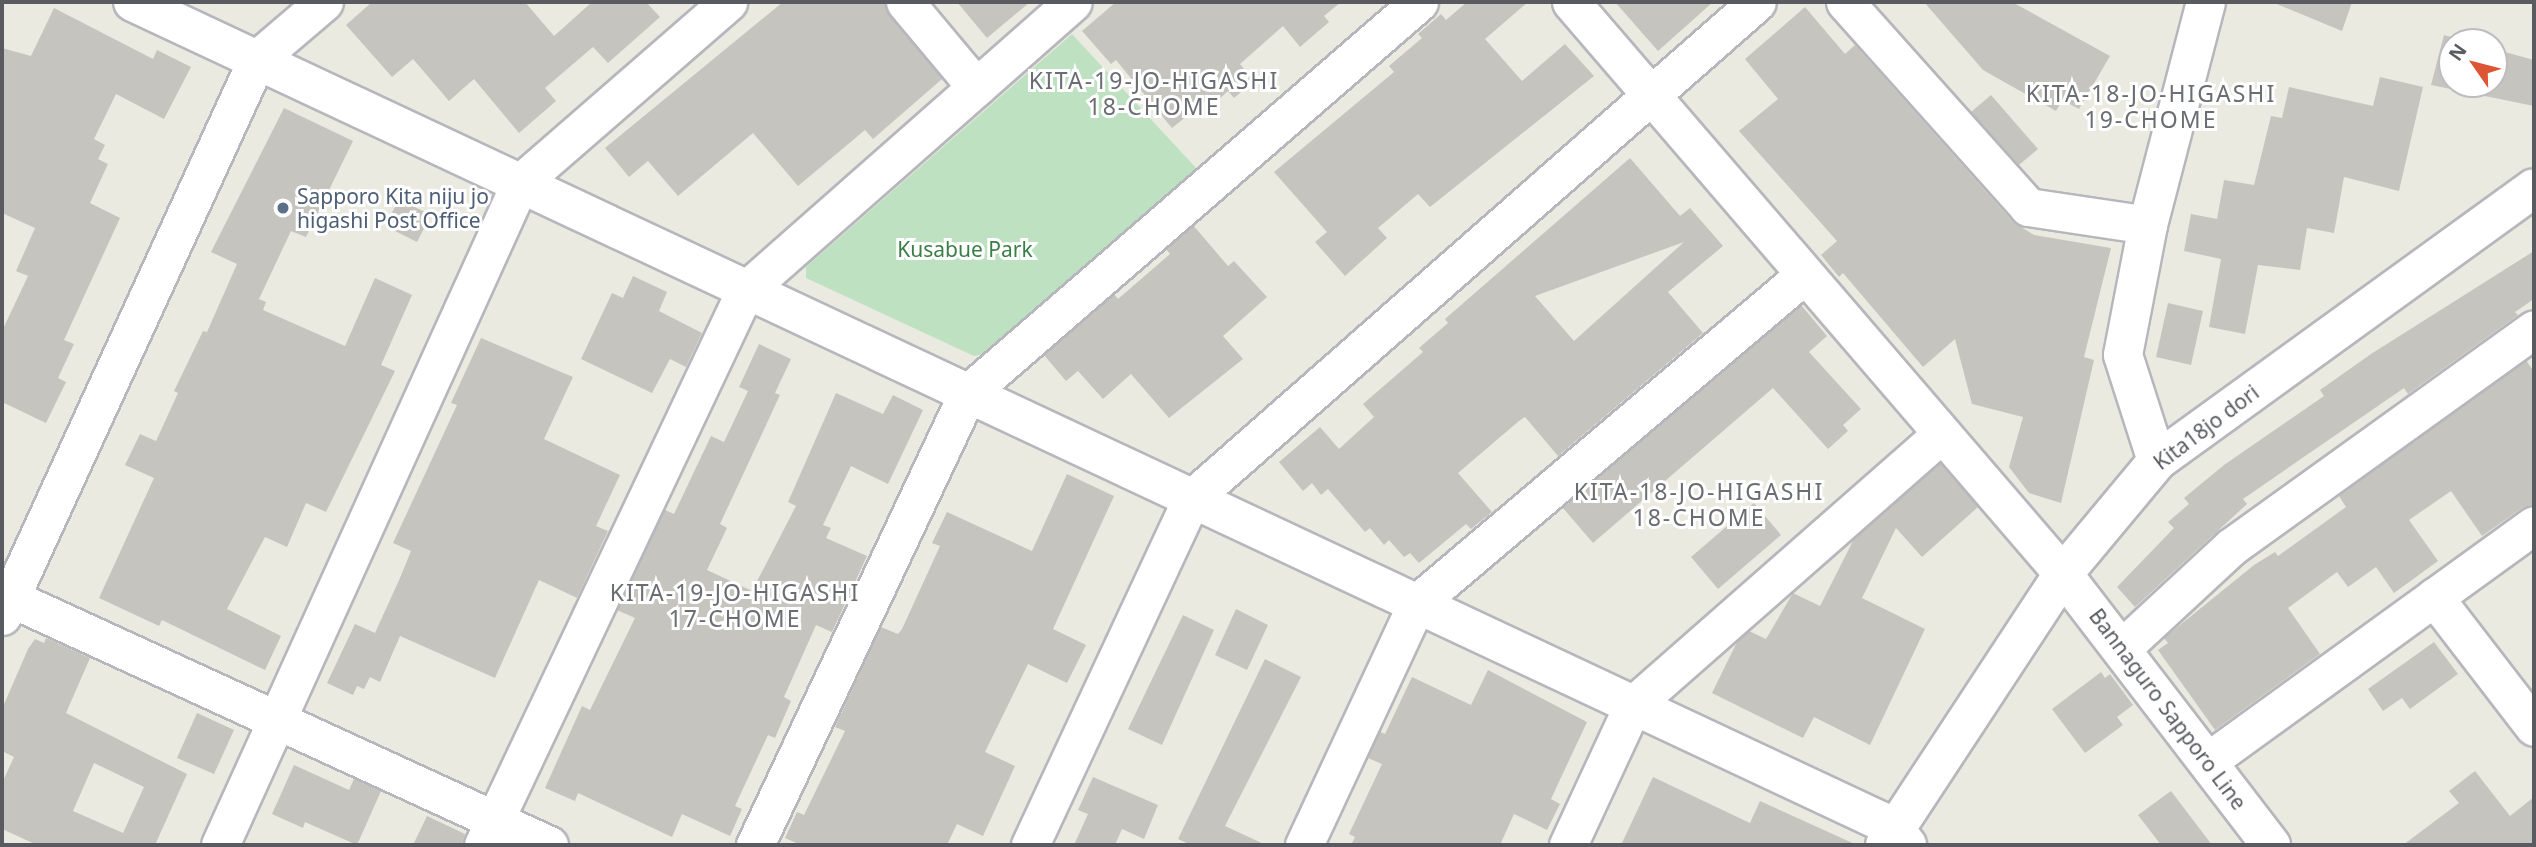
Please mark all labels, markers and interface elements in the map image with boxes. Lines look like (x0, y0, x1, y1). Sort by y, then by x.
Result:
north arrow (2438, 28, 2508, 98)
text: N (2442, 38, 2473, 66)
district label: KITA-19-JO-HIGASHI 18-CHOME (1031, 66, 1277, 120)
district label: KITA-18-JO-HIGASHI 19-CHOME (2028, 79, 2274, 133)
place label: Sapporo Kita niju jo higashi Post Office (297, 183, 489, 233)
marker: Sapporo Kita niju jo higashi Post Office (275, 200, 291, 216)
park label: Kusabue Park (897, 236, 1033, 262)
street label: Kita18jo dori (2148, 379, 2264, 475)
district label: KITA-18-JO-HIGASHI 18-CHOME (1576, 477, 1822, 531)
district label: KITA-19-JO-HIGASHI 17-CHOME (612, 578, 858, 632)
street label: Bannaguro Sapporo Line (2084, 604, 2252, 814)

